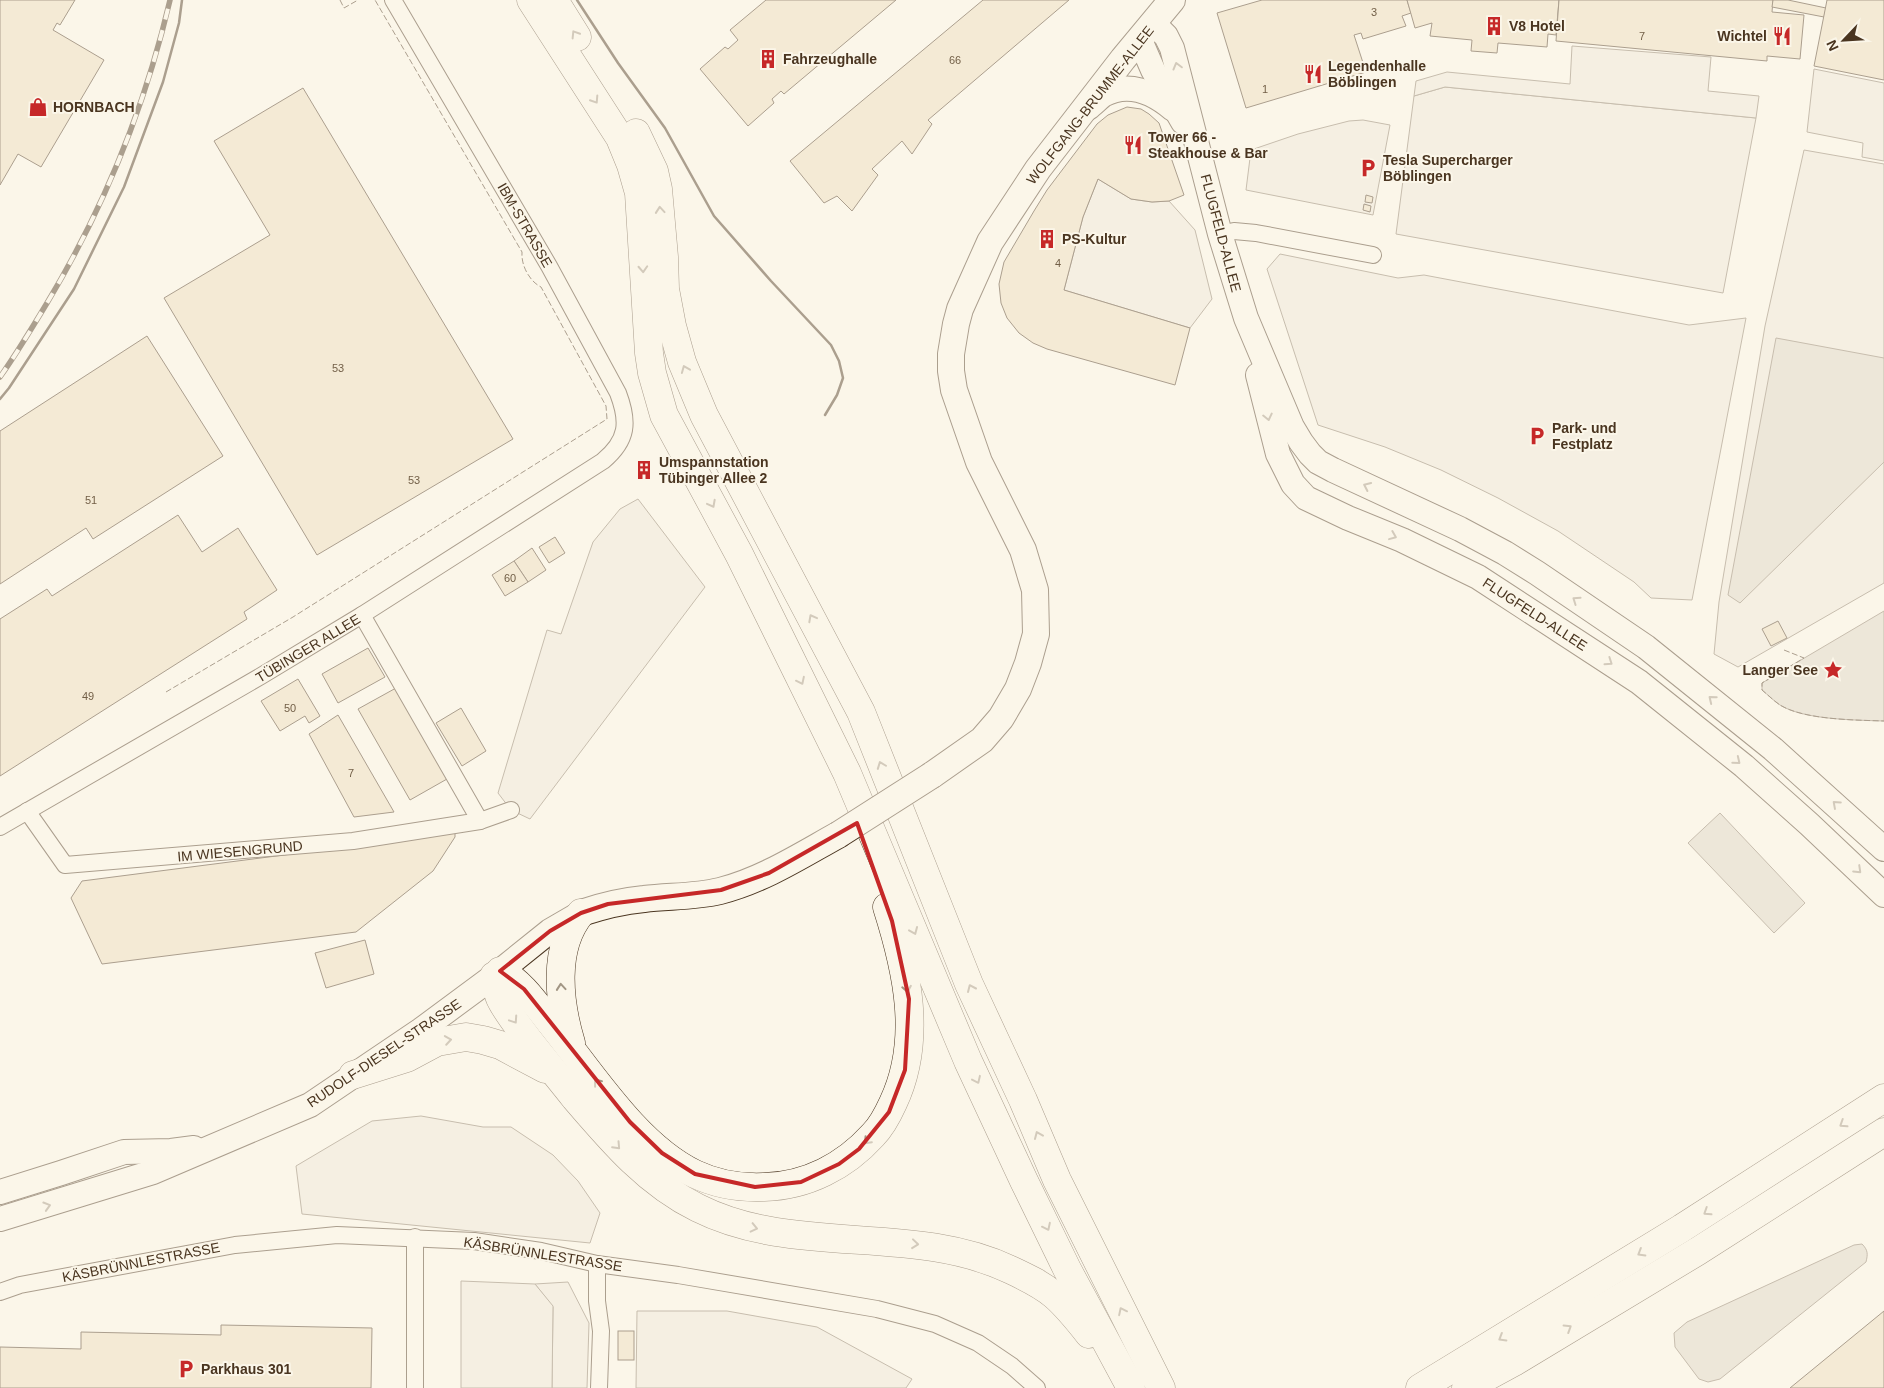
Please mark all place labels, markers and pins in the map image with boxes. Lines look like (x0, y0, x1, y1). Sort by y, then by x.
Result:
building icon: V8 Hotel (1483, 15, 1505, 37)
place label: V8 Hotel (1509, 18, 1565, 34)
restaurant icon: Wichtel (1771, 25, 1793, 47)
place label: Wichtel (1717, 28, 1767, 44)
building icon: Fahrzeughalle (757, 48, 779, 70)
place label: Fahrzeughalle (783, 51, 877, 67)
place label: Legendenhalle Böblingen (1328, 58, 1426, 90)
restaurant icon: Legendenhalle Böblingen (1302, 63, 1324, 85)
shop icon: HORNBACH (27, 96, 49, 118)
place label: HORNBACH (53, 99, 135, 115)
place label: Tower 66 - Steakhouse & Bar (1148, 129, 1268, 161)
restaurant icon: Tower 66 - Steakhouse & Bar (1122, 134, 1144, 156)
place label: Tesla Supercharger Böblingen (1383, 152, 1513, 184)
parking icon: Tesla Supercharger Böblingen (1357, 157, 1379, 179)
building icon: PS-Kultur (1036, 228, 1058, 250)
place label: PS-Kultur (1062, 231, 1127, 247)
place label: Park- und Festplatz (1552, 420, 1617, 452)
parking icon: Park- und Festplatz (1526, 425, 1548, 447)
place label: Umspannstation Tübinger Allee 2 (659, 454, 769, 486)
building icon: Umspannstation Tübinger Allee 2 (633, 459, 655, 481)
place icon: Langer See (1822, 659, 1844, 681)
place label: Langer See (1743, 662, 1818, 678)
parking icon: Parkhaus 301 (175, 1358, 197, 1380)
place label: Parkhaus 301 (201, 1361, 291, 1377)

